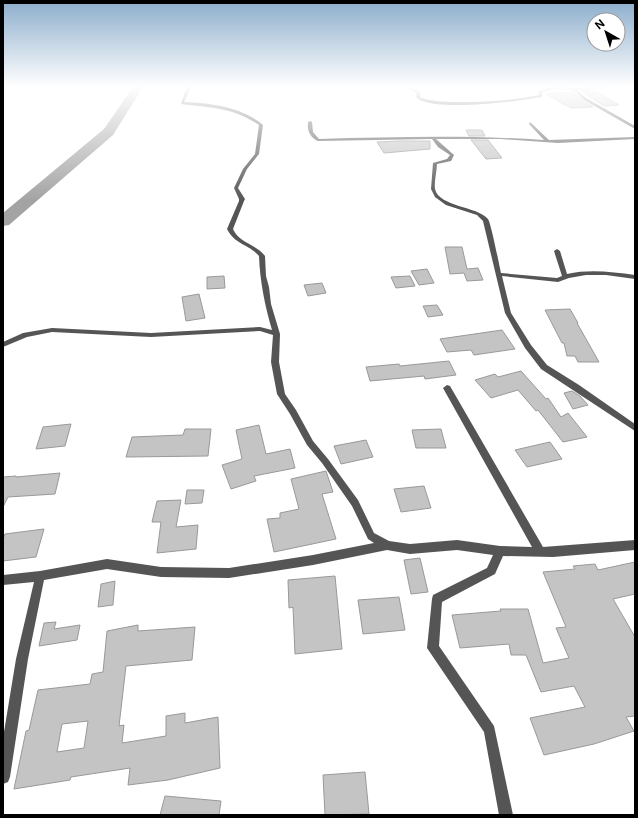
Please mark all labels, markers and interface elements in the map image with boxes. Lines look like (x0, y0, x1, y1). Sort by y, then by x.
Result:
north arrow (586, 12, 626, 52)
text: N (592, 16, 607, 32)

